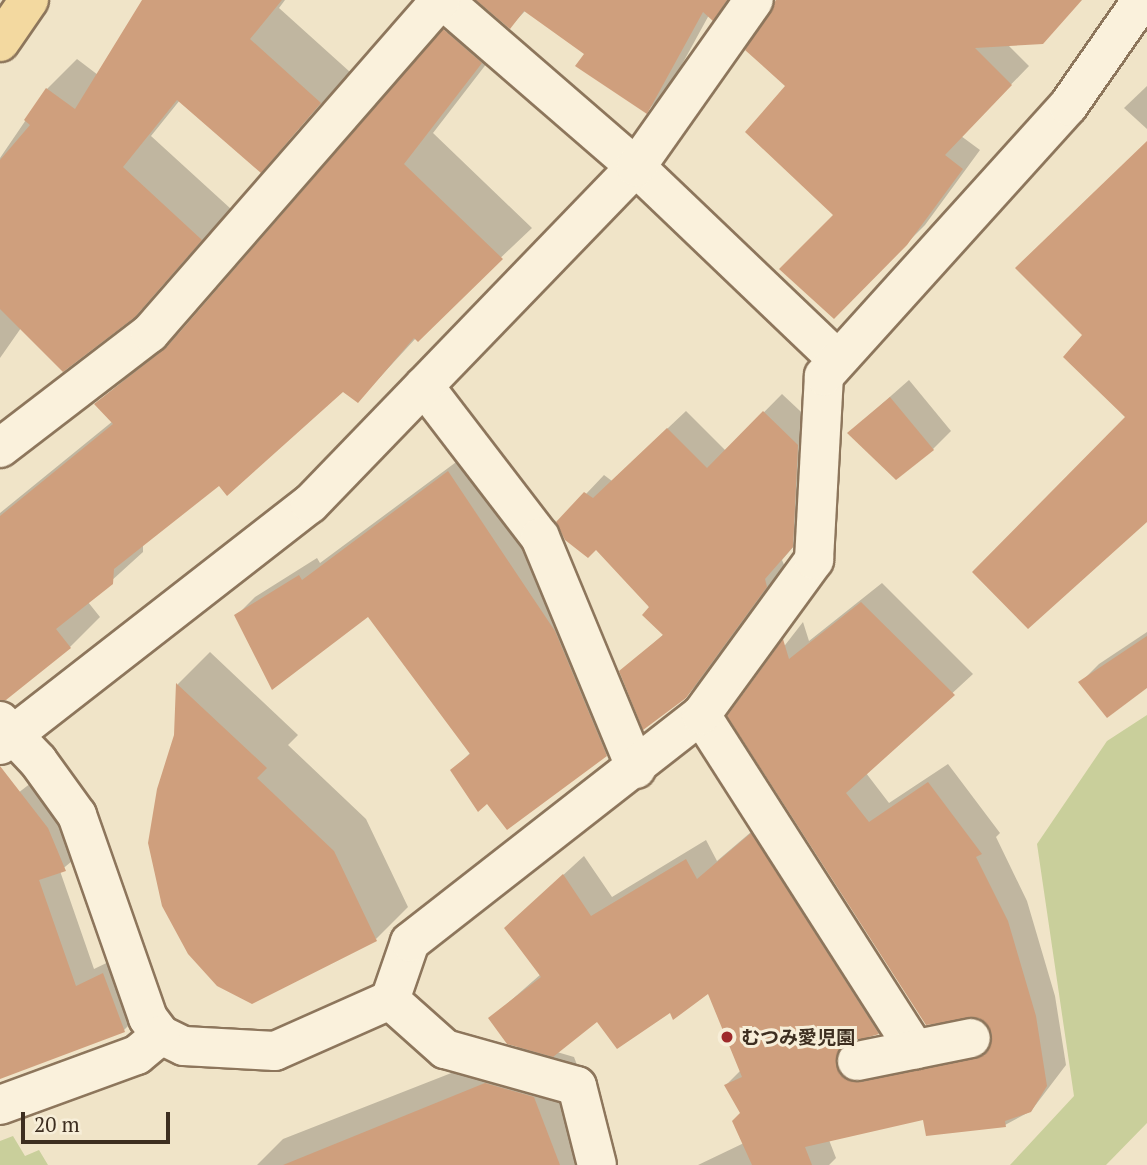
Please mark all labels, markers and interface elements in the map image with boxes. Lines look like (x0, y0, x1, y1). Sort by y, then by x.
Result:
place label: むつみ愛児園 (741, 1026, 855, 1048)
marker: むつみ愛児園 (719, 1029, 735, 1045)
scale bar (24, 1098, 173, 1142)
text: 20 m (34, 1110, 80, 1138)

